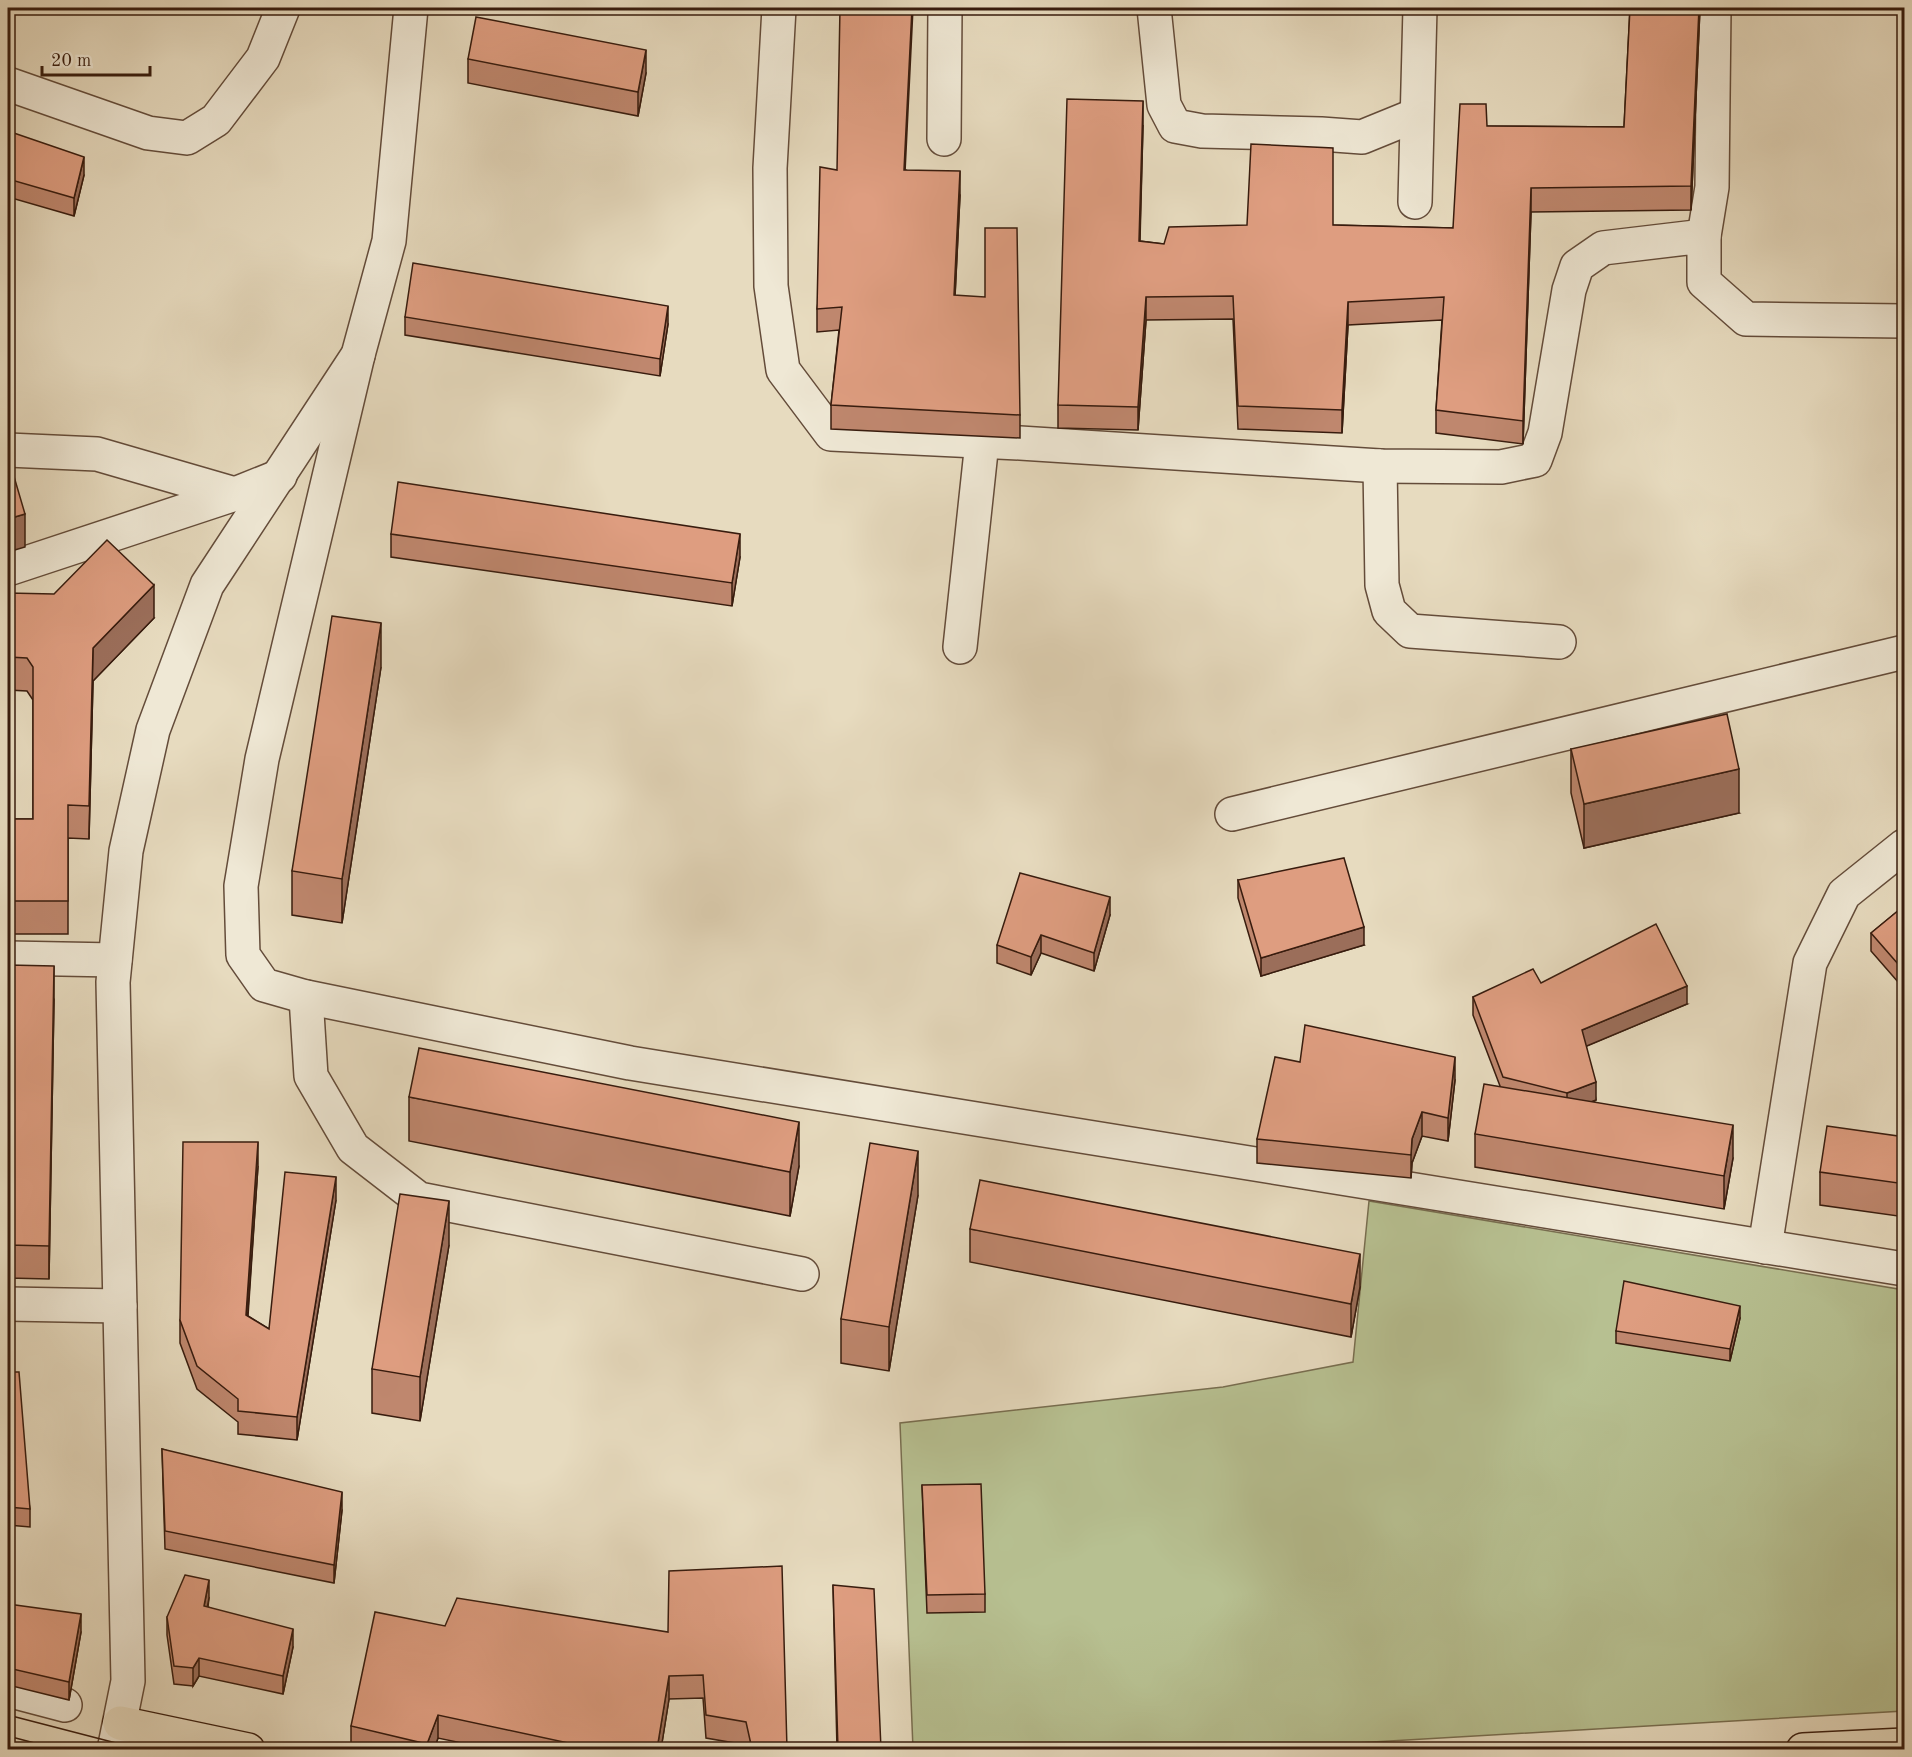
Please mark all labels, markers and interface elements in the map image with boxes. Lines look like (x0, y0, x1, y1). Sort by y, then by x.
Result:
scale bar (42, 39, 150, 77)
text: 20 m (51, 52, 91, 70)

